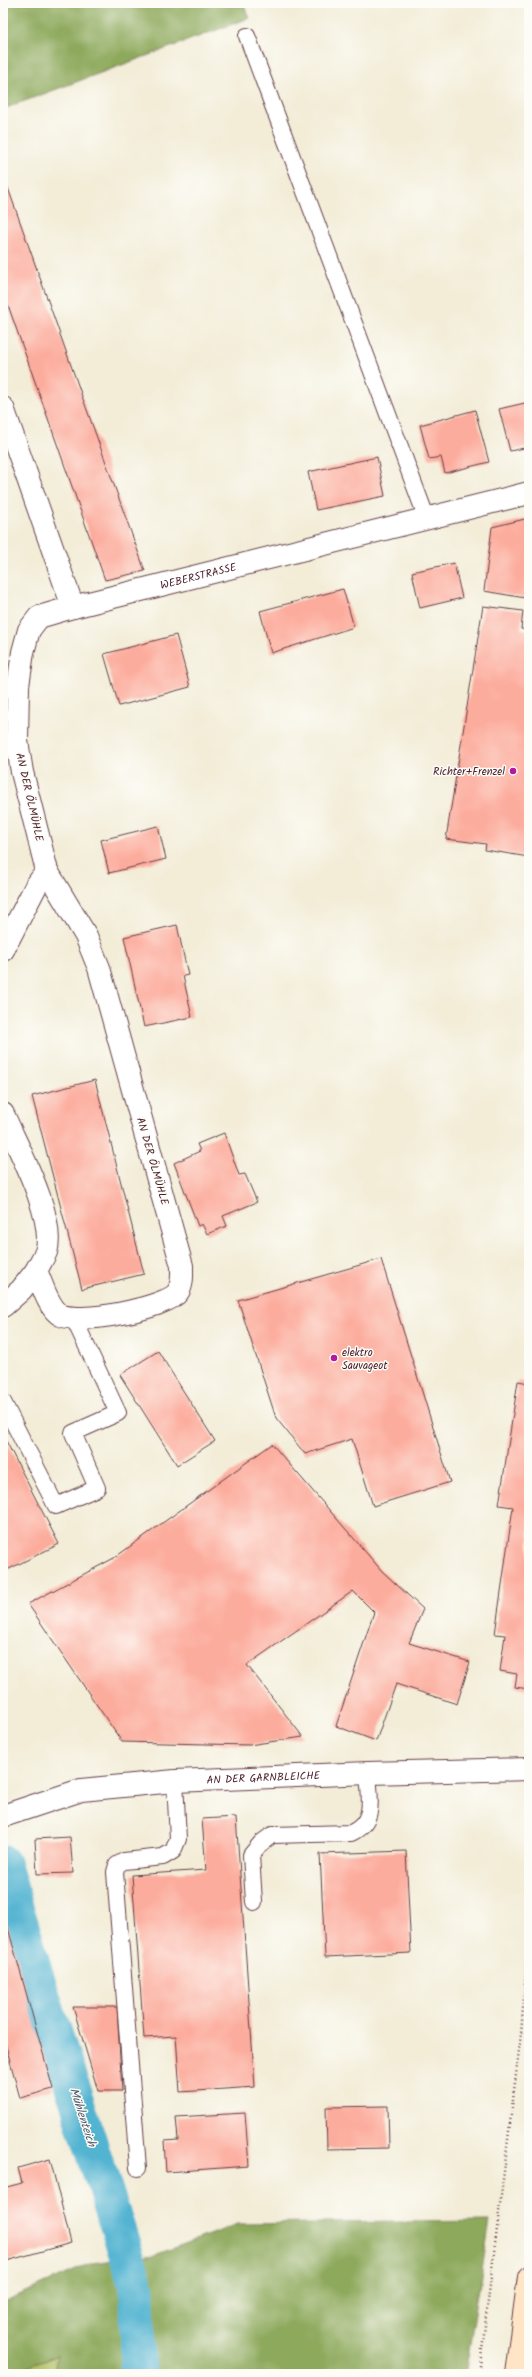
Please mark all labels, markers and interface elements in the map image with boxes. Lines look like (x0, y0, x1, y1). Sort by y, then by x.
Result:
street label: WEBERSTRASSE (158, 558, 239, 595)
street label: AN DER ÖLMÜHLE (10, 751, 48, 844)
place label: Richter+Frenzel (433, 763, 505, 781)
marker: Richter+Frenzel (508, 766, 518, 776)
street label: AN DER ÖLMÜHLE (131, 1115, 173, 1208)
place label: elektro Sauvageot (342, 1344, 388, 1375)
marker: elektro Sauvageot (329, 1353, 339, 1363)
street label: AN DER GARNBLEICHE (206, 1767, 321, 1790)
water label: Mühlenteich (64, 2085, 101, 2151)

